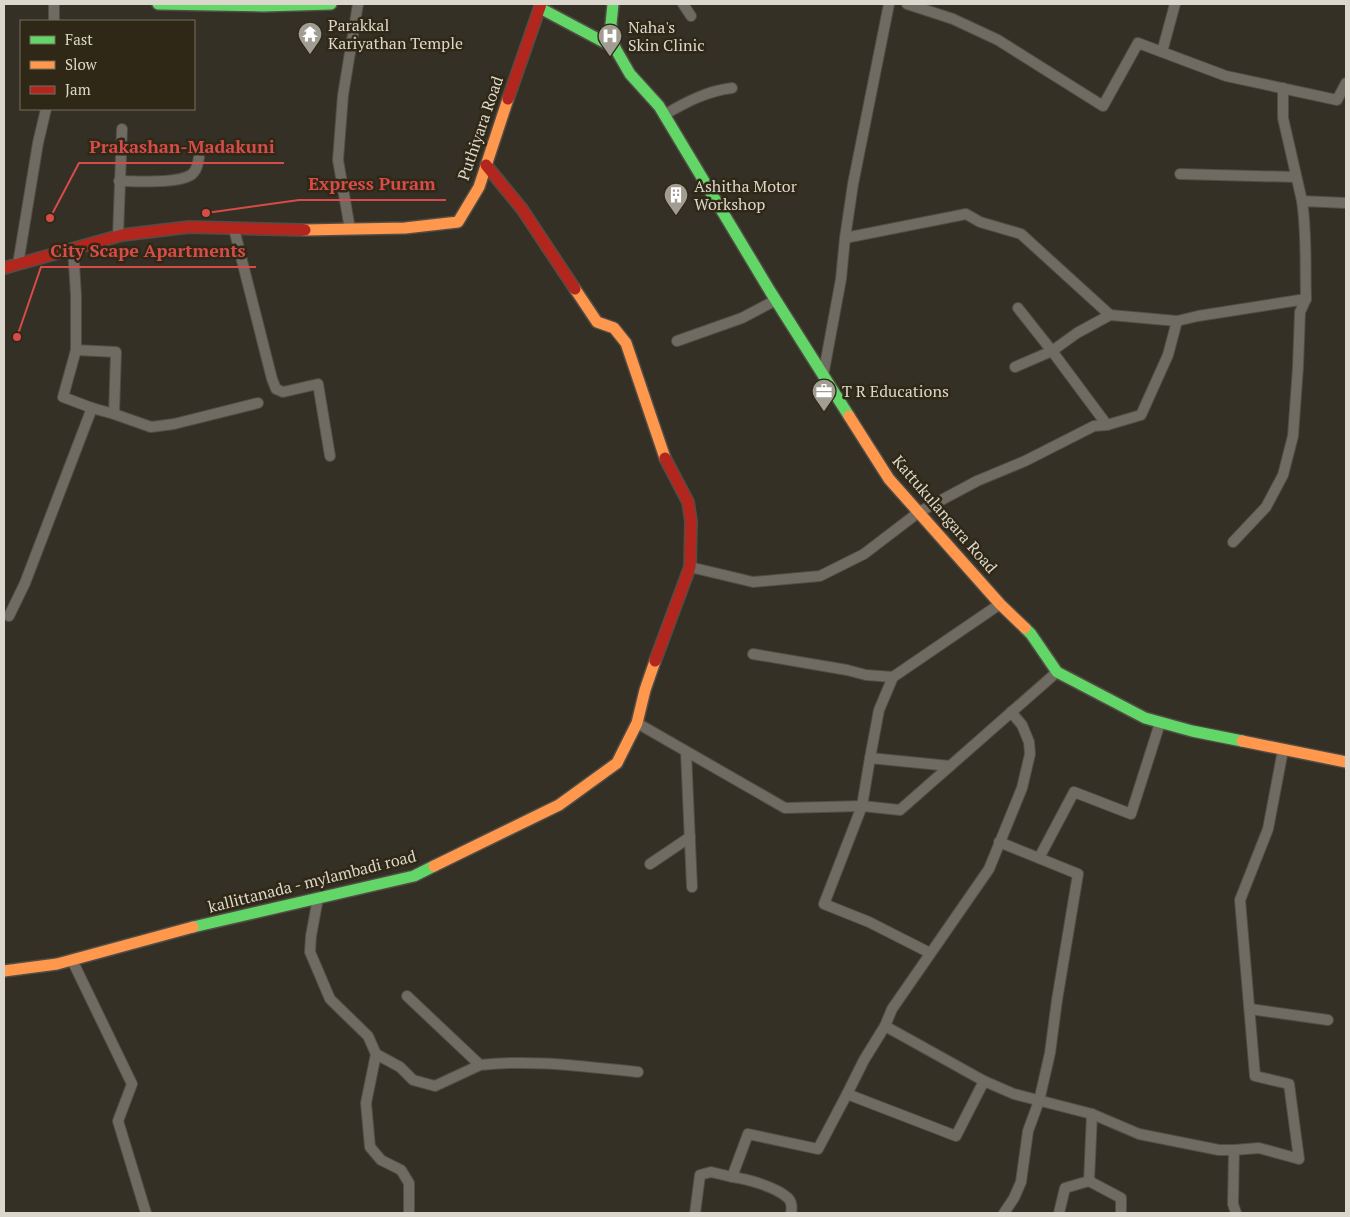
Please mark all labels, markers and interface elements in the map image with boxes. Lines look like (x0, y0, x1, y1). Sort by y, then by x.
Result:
place label: Parakkal Kariyathan Temple (328, 14, 463, 54)
place label: Naha's Skin Clinic (628, 16, 705, 56)
legend (20, 20, 195, 110)
temple icon: Parakkal Kariyathan Temple (297, 21, 323, 55)
hospital icon: Naha's Skin Clinic (597, 23, 623, 57)
text: Fast (65, 29, 93, 49)
text: Slow (65, 54, 98, 74)
street label: Puthiyara Road (452, 73, 508, 183)
text: Jam (65, 79, 91, 99)
callout: Prakashan-Madakuni (79, 130, 284, 163)
text: Prakashan-Madakuni (89, 134, 275, 158)
callout: Express Puram (299, 167, 446, 200)
text: Express Puram (308, 171, 436, 195)
place label: Ashitha Motor Workshop (694, 175, 798, 215)
building icon: Ashitha Motor Workshop (663, 182, 689, 216)
callout: City Scape Apartments (41, 234, 256, 267)
text: City Scape Apartments (50, 238, 246, 262)
office icon: T R Educations (811, 378, 837, 412)
place label: T R Educations (842, 380, 949, 402)
street label: Kattukulangara Road (888, 450, 1002, 578)
street label: kallittanada - mylambadi road (206, 844, 418, 917)

